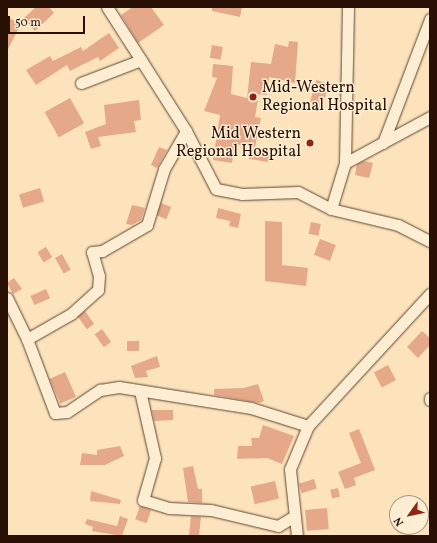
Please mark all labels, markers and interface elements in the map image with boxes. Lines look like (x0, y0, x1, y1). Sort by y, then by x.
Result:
scale bar (10, 8, 87, 34)
text: 50 m (15, 15, 41, 31)
place label: Mid-Western Regional Hospital (262, 78, 387, 116)
marker: Mid-Western Regional Hospital (247, 91, 259, 103)
place label: Mid Western Regional Hospital (176, 124, 301, 162)
marker: Mid Western Regional Hospital (304, 137, 316, 149)
north arrow (389, 495, 429, 535)
text: N (391, 514, 408, 529)

